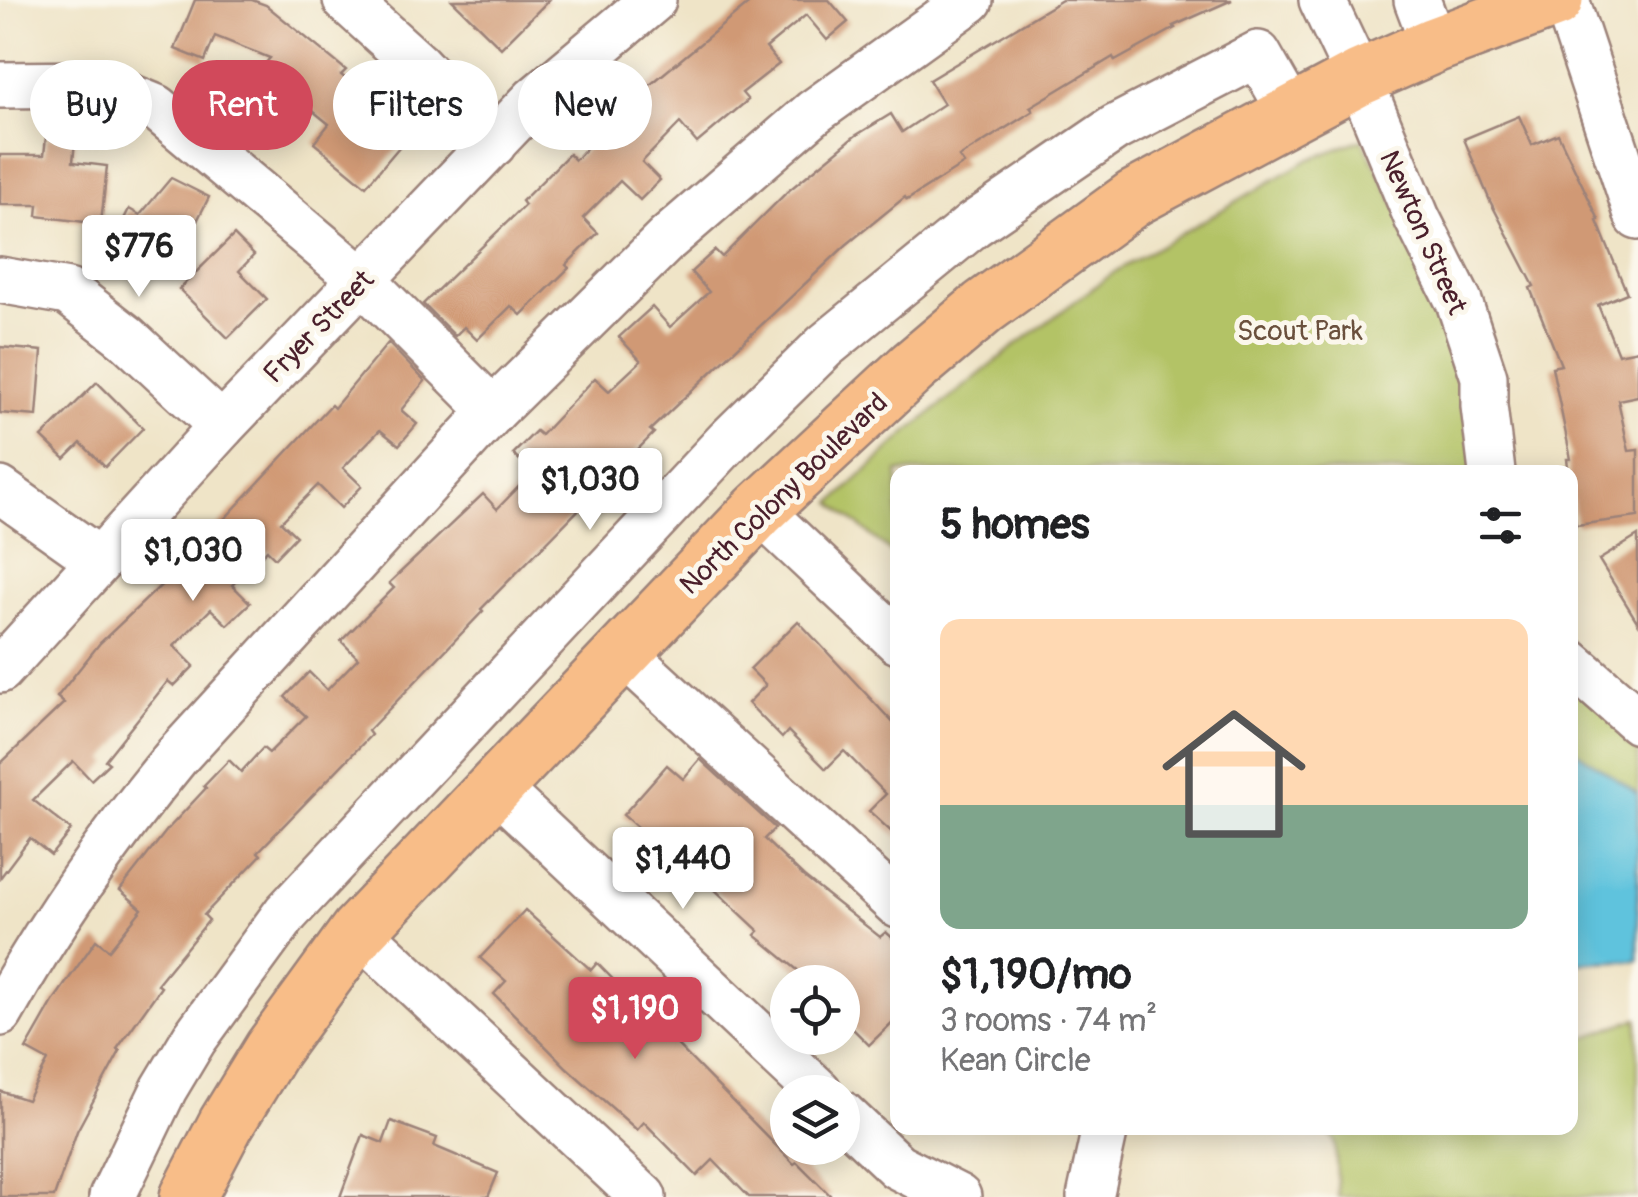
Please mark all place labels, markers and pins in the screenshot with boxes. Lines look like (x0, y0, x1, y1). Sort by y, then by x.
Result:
pin: $776 (80, 215, 198, 300)
pin: $1,030 (509, 448, 671, 533)
pin: $1,030 (112, 519, 274, 604)
pin: $1,440 (602, 827, 764, 912)
pin: $1,190 (554, 977, 716, 1062)

